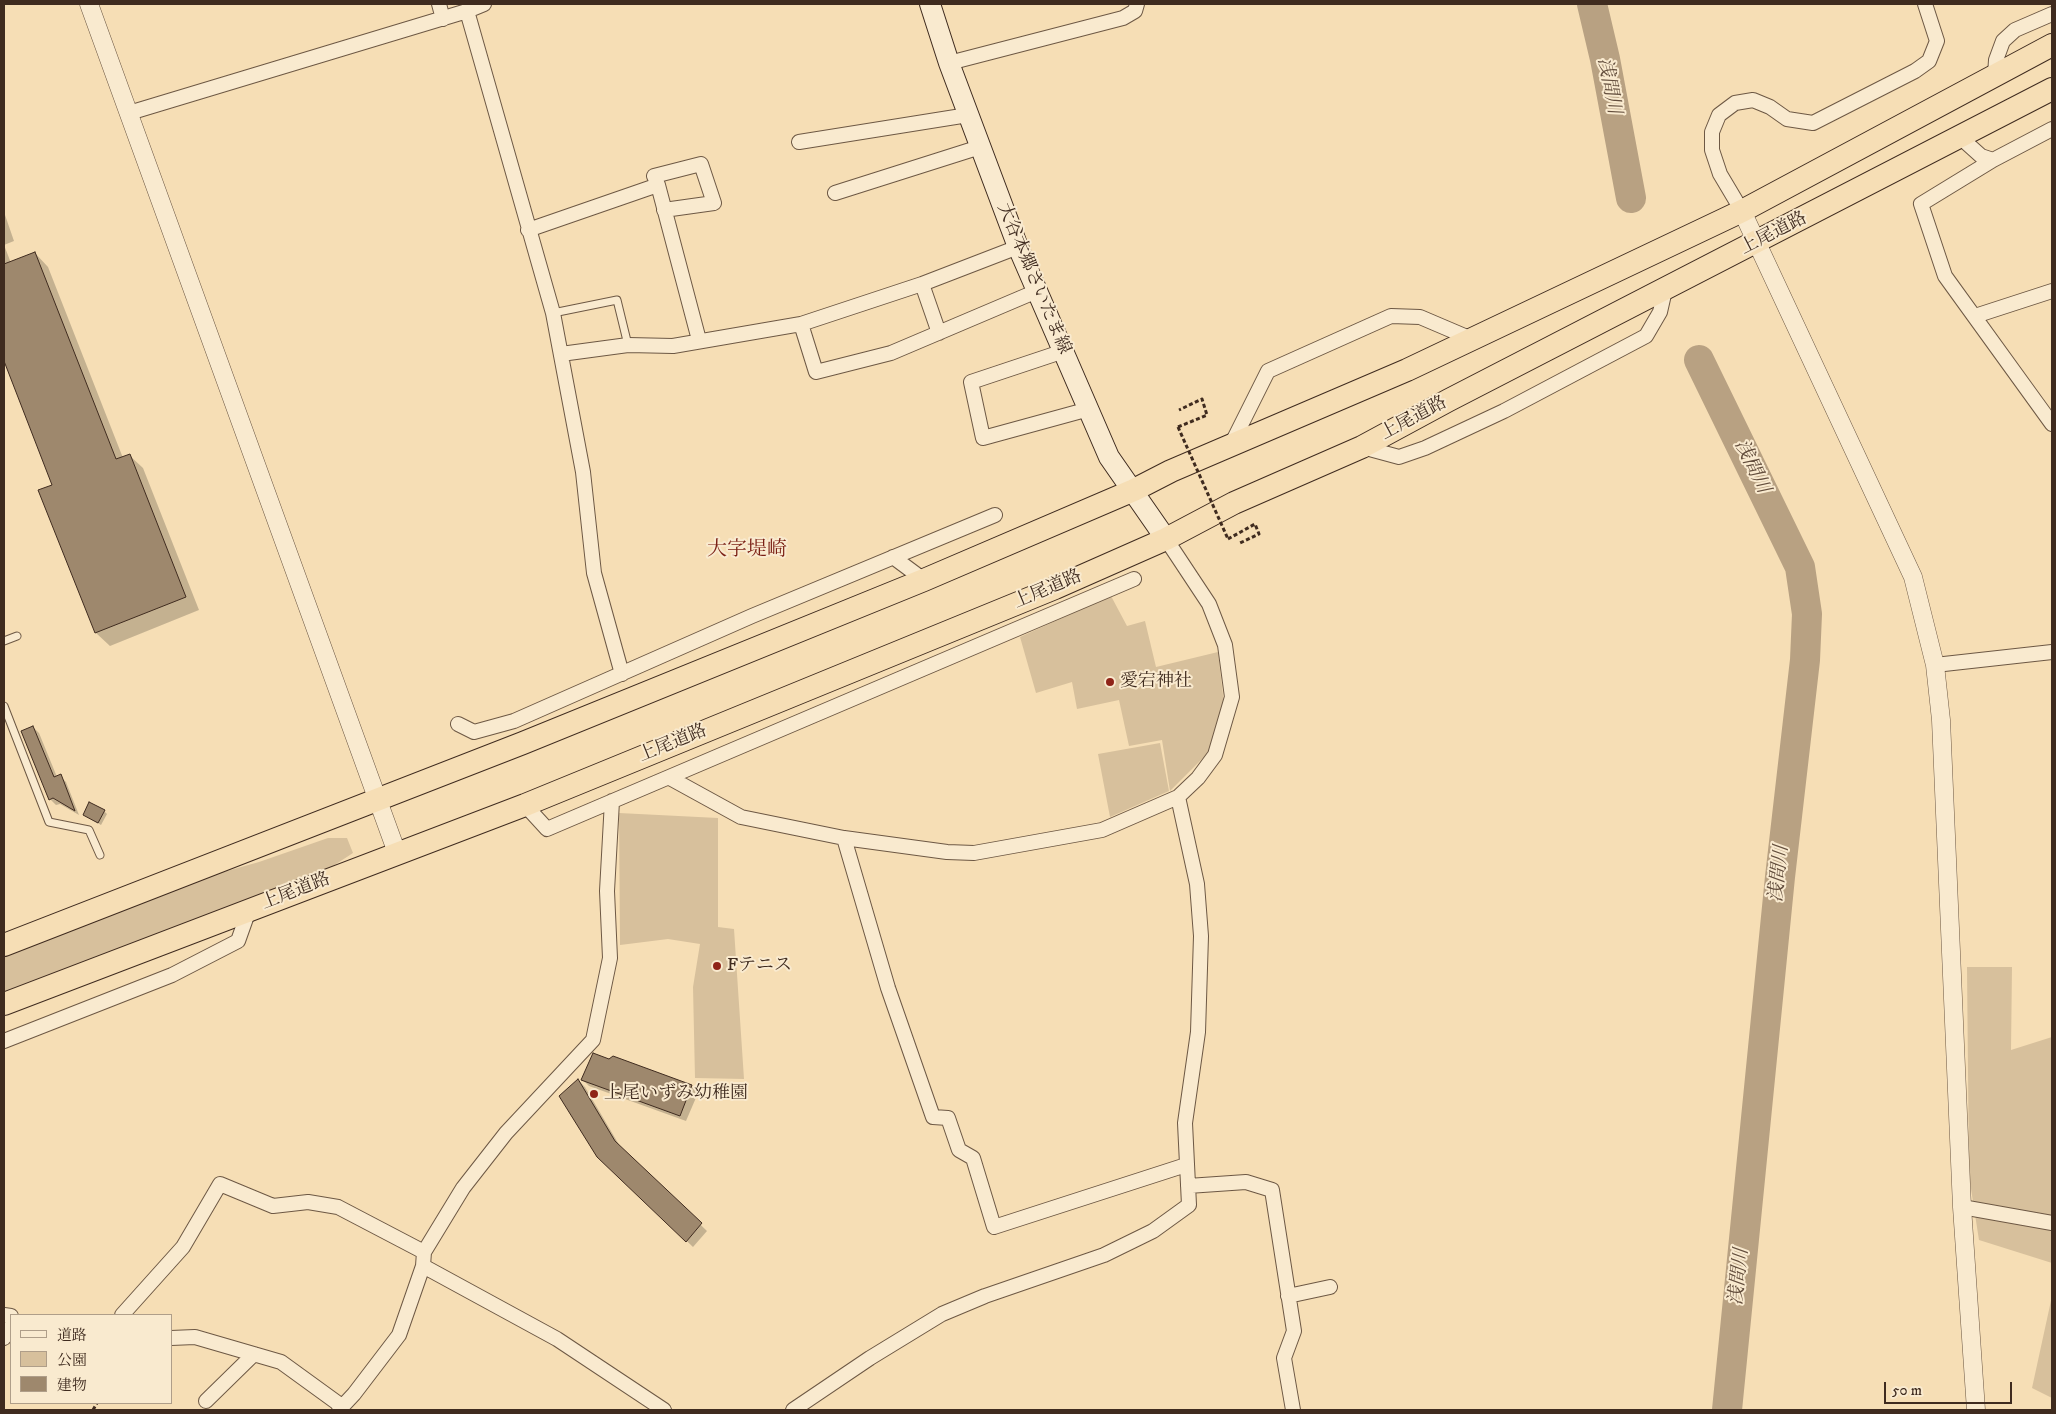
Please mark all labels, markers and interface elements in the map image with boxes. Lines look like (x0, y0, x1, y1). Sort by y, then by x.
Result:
water label: 浅間川 (1591, 56, 1625, 116)
street label: 大谷本郷さいたま線 (991, 200, 1075, 358)
street label: 上尾道路 (1737, 208, 1811, 260)
street label: 上尾道路 (1377, 393, 1451, 445)
water label: 浅間川 (1728, 436, 1774, 498)
district label: 大字堤崎 (707, 539, 787, 563)
street label: 上尾道路 (1011, 566, 1085, 614)
place label: 愛宕神社 (1120, 671, 1192, 693)
marker: 愛宕神社 (1104, 676, 1116, 688)
street label: 上尾道路 (636, 721, 710, 767)
water label: 浅間川 (1766, 844, 1794, 904)
street label: 上尾道路 (259, 869, 333, 915)
place label: Fテニス (727, 955, 792, 977)
marker: Fテニス (711, 960, 723, 972)
place label: 上尾いずみ幼稚園 (604, 1083, 748, 1105)
marker: 上尾いずみ幼稚園 (588, 1088, 600, 1100)
water label: 浅間川 (1726, 1247, 1754, 1307)
legend (10, 1314, 172, 1404)
text: 道路 (57, 1326, 87, 1345)
text: 公園 (57, 1351, 87, 1370)
scale bar (1886, 1372, 2014, 1404)
text: 建物 (57, 1376, 87, 1395)
text: 50 m (1892, 1381, 1922, 1400)

